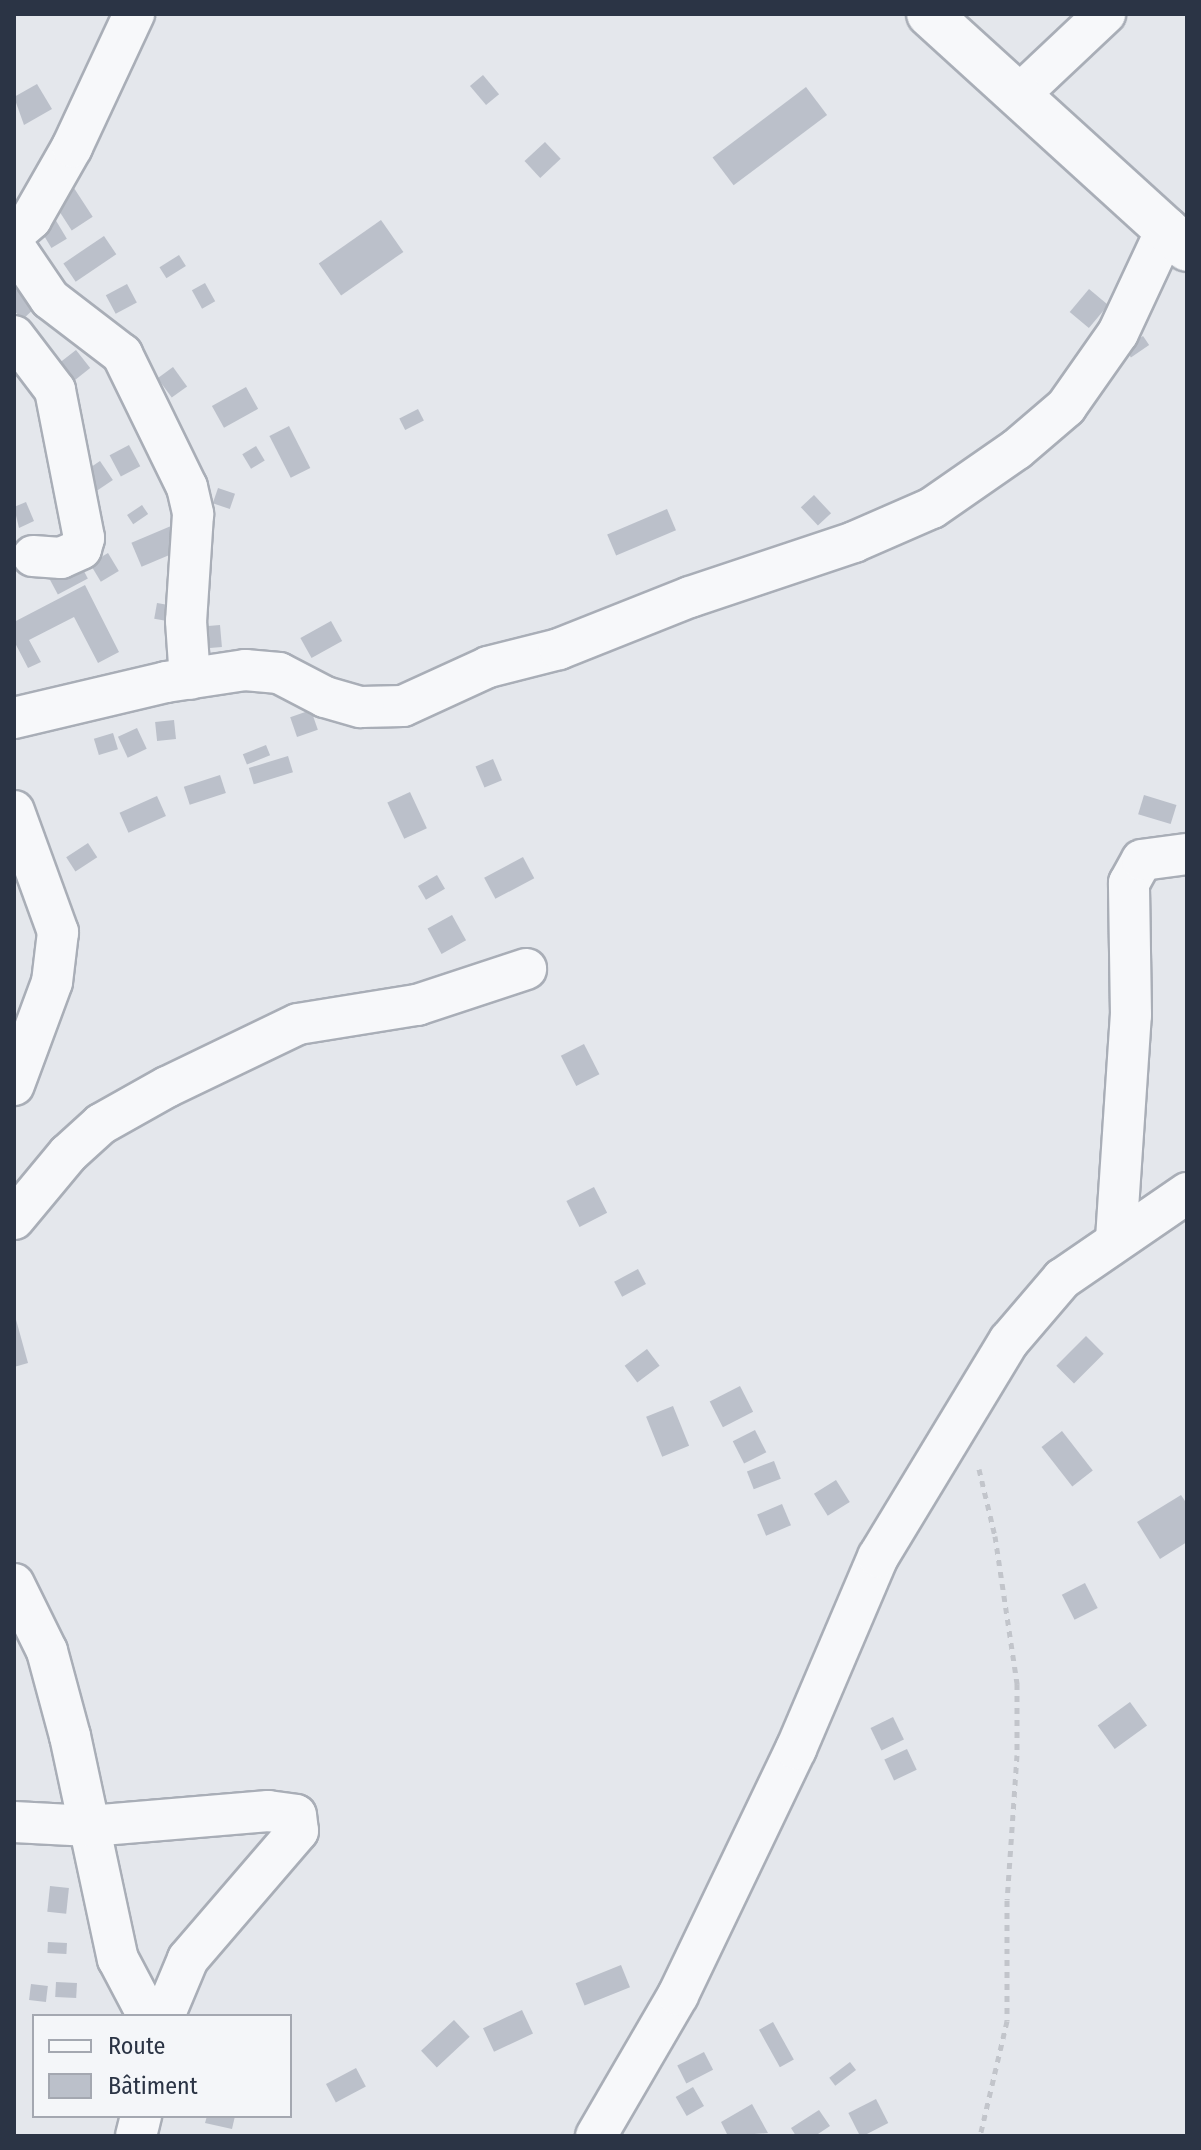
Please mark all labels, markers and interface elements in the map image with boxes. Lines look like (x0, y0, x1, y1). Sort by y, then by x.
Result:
legend (32, 2014, 292, 2118)
text: Route (108, 2032, 165, 2060)
text: Bâtiment (108, 2072, 198, 2100)

